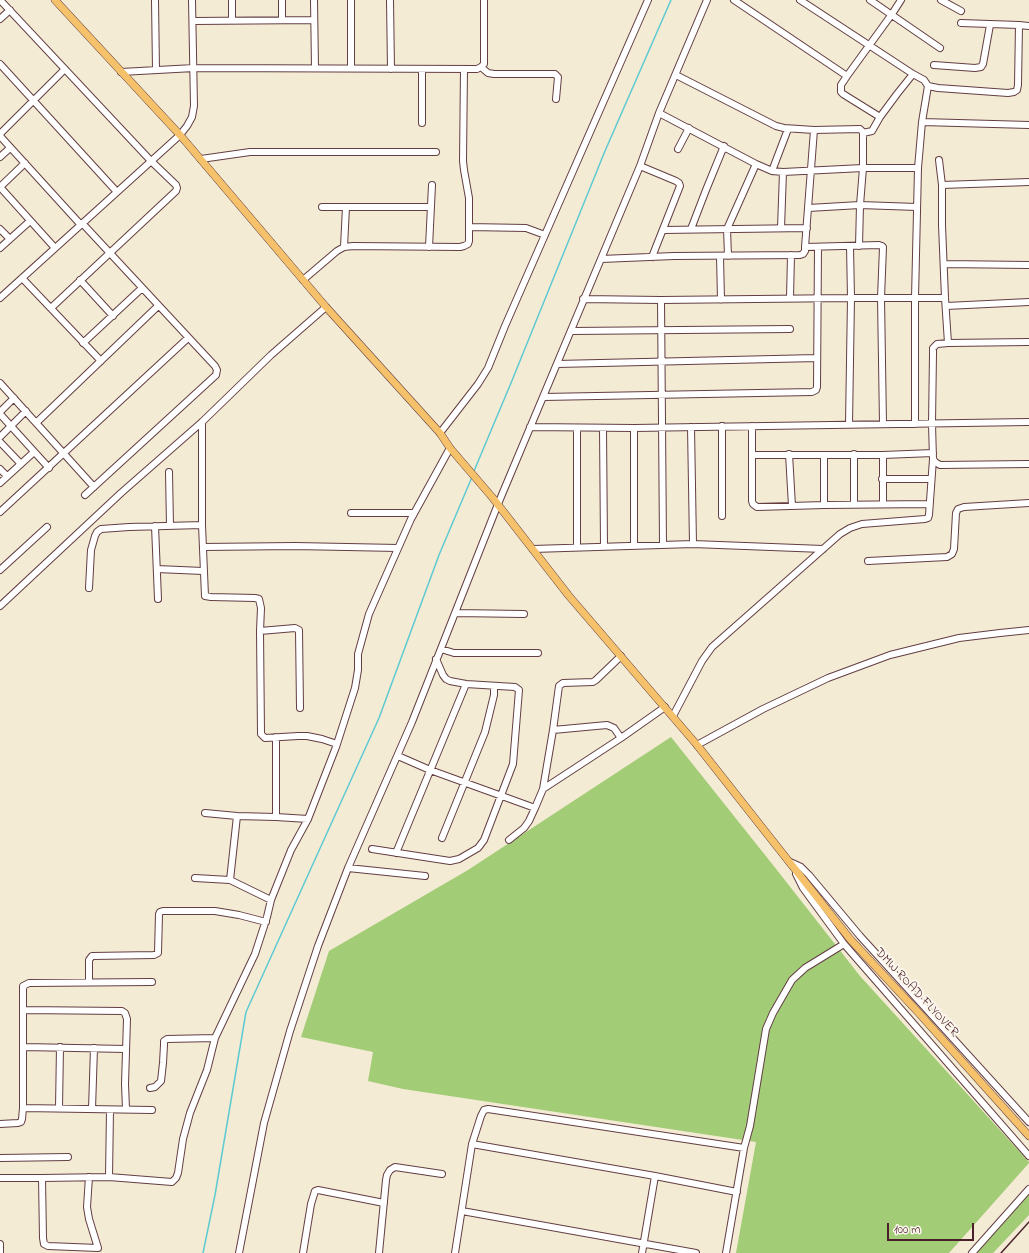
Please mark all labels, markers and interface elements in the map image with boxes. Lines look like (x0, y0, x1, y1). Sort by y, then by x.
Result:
street label: DMW ROAD FLYOVER (871, 945, 961, 1041)
scale bar (889, 1215, 976, 1241)
text: 100 m (894, 1221, 921, 1239)

